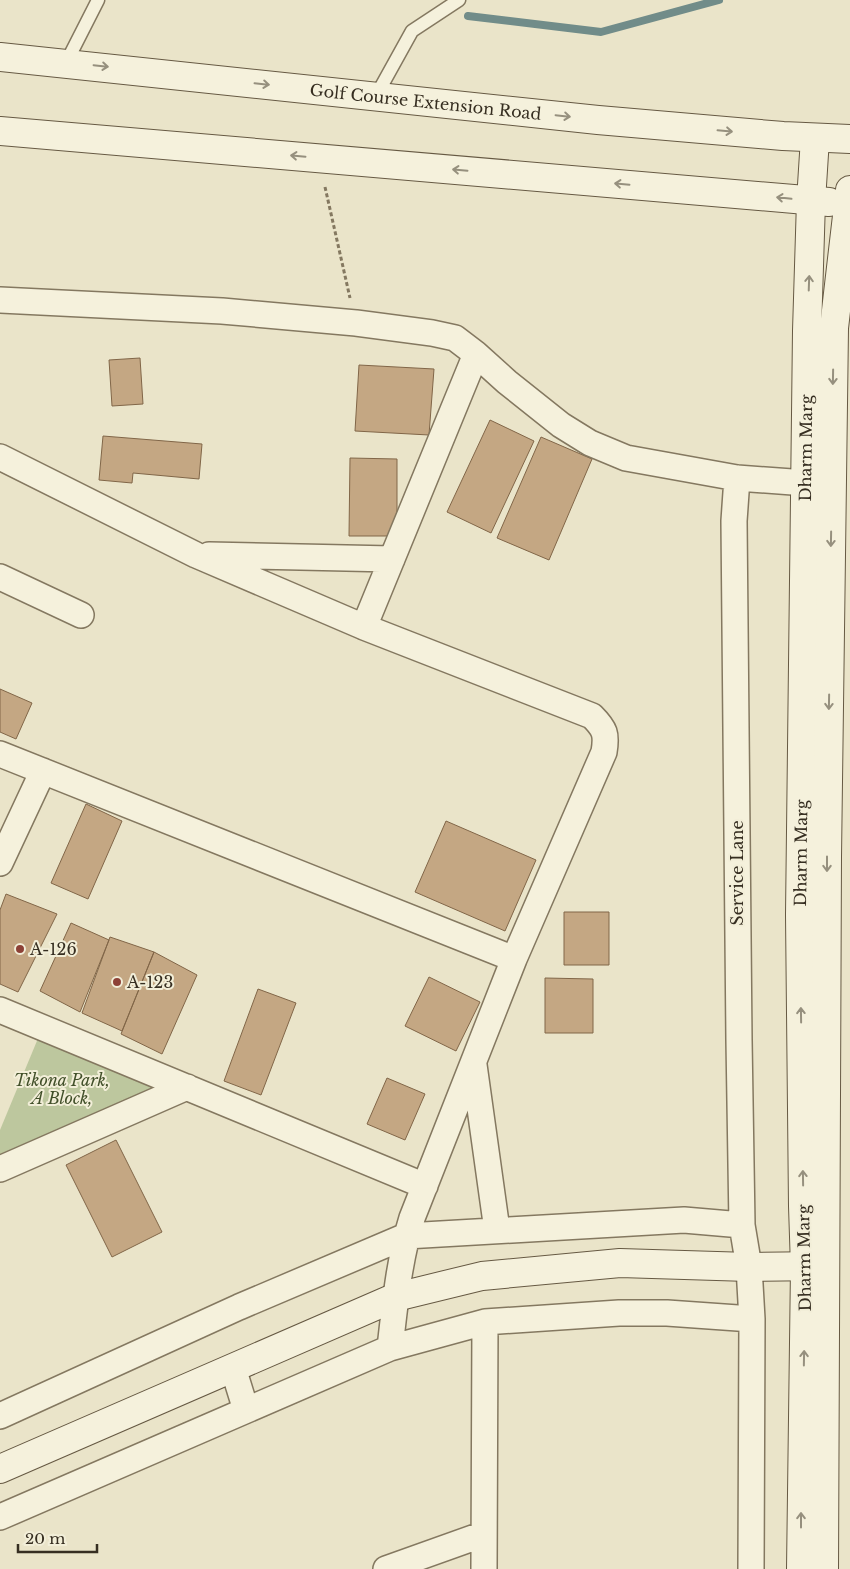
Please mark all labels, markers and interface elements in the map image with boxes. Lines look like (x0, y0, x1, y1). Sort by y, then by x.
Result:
one-way arrow (92, 61, 108, 71)
one-way arrow (254, 79, 270, 89)
street label: Golf Course Extension Road (309, 80, 543, 124)
one-way arrow (555, 111, 571, 121)
one-way arrow (717, 126, 733, 136)
one-way arrow (291, 151, 307, 161)
one-way arrow (453, 165, 469, 175)
one-way arrow (614, 179, 630, 188)
one-way arrow (776, 193, 792, 203)
one-way arrow (804, 275, 813, 291)
one-way arrow (828, 368, 838, 385)
street label: Dharm Marg (795, 394, 816, 502)
one-way arrow (826, 531, 836, 547)
one-way arrow (824, 694, 834, 710)
street label: Dharm Marg (790, 799, 811, 907)
street label: Service Lane (727, 820, 747, 926)
one-way arrow (822, 856, 832, 872)
place label: A-126 (29, 939, 77, 959)
marker: A-126 (14, 943, 26, 955)
place label: A-123 (126, 972, 173, 992)
marker: A-123 (111, 976, 123, 988)
one-way arrow (796, 1008, 806, 1024)
park label: Tikona Park, A Block, (14, 1070, 110, 1108)
one-way arrow (798, 1170, 808, 1186)
street label: Dharm Marg (793, 1204, 815, 1312)
one-way arrow (799, 1350, 808, 1366)
one-way arrow (796, 1513, 806, 1529)
scale bar (18, 1522, 96, 1554)
text: 20 m (25, 1529, 65, 1548)

